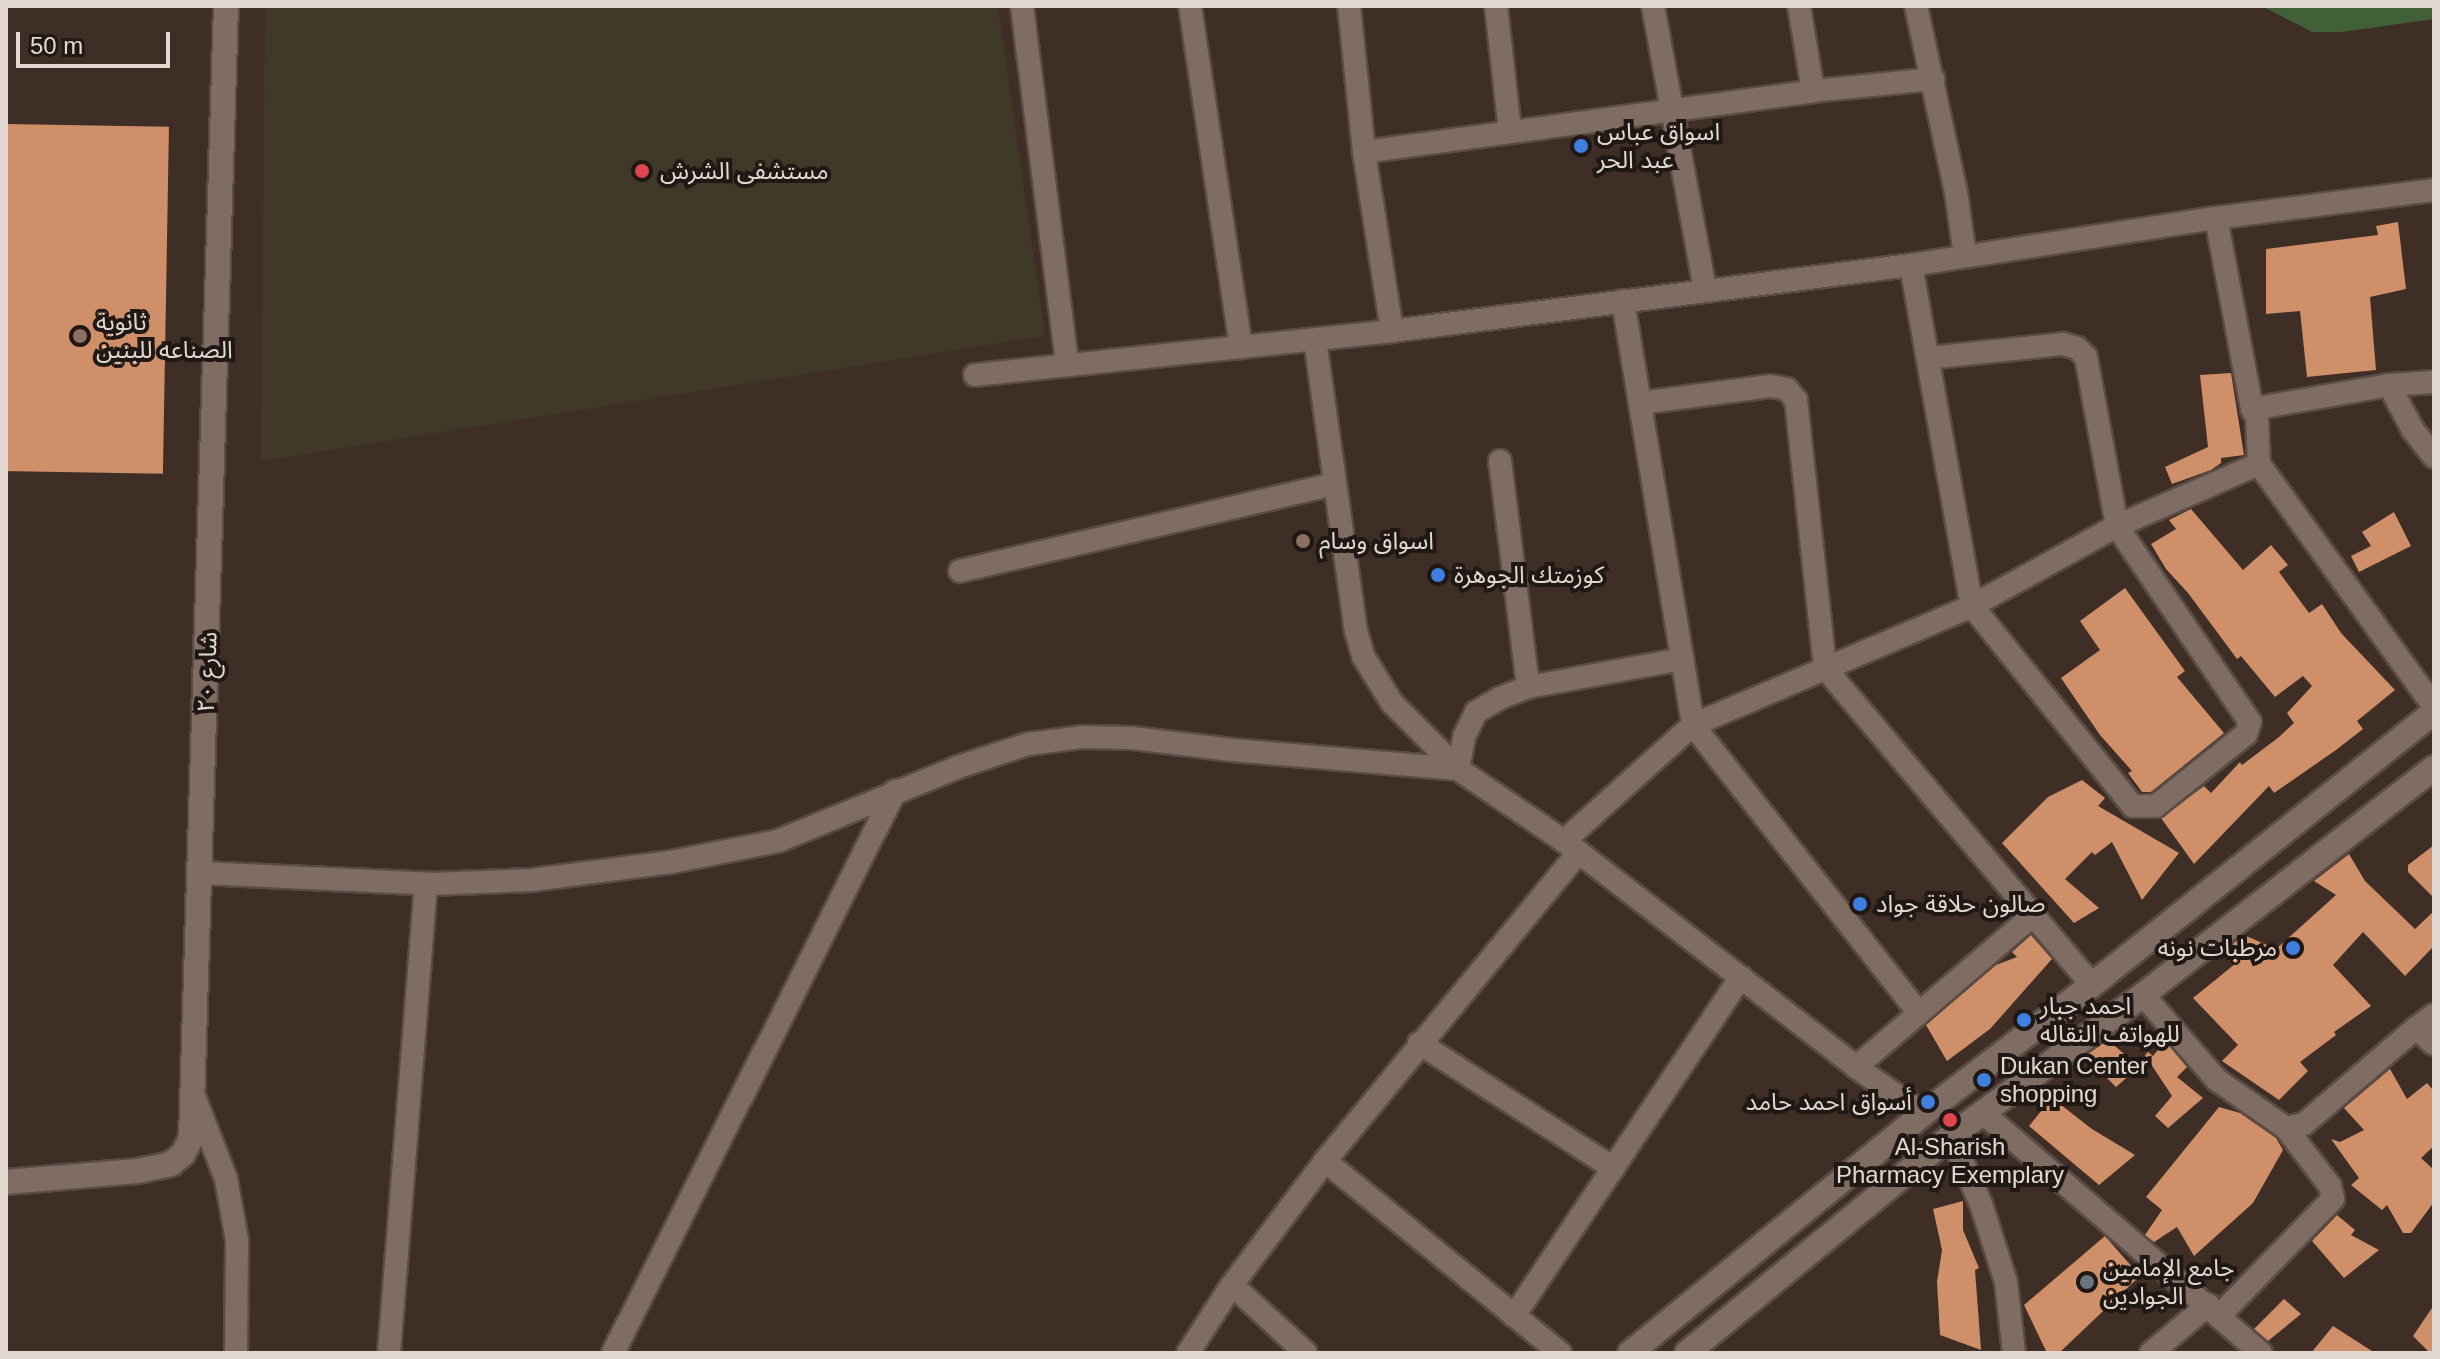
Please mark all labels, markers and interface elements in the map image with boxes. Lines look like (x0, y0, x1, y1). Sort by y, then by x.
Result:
scale bar (20, 16, 174, 66)
text: 50 m (30, 32, 83, 59)
place label: اسواق عباس عبد الحر (1597, 118, 1720, 174)
marker: اسواق عباس عبد الحر (1572, 137, 1590, 155)
place label: مستشفى الشرش (660, 157, 829, 185)
marker: مستشفى الشرش (631, 160, 653, 182)
place label: ثانوية الصناعه للبنين (96, 308, 233, 364)
marker: ثانوية الصناعه للبنين (71, 327, 89, 345)
place label: اسواق وسام (1319, 527, 1434, 555)
marker: اسواق وسام (1294, 532, 1312, 550)
place label: كوزمتك الجوهرة (1454, 561, 1604, 589)
marker: كوزمتك الجوهرة (1429, 566, 1447, 584)
street label: شارع ٢٠ (191, 631, 223, 713)
place label: صالون حلاقة جواد (1876, 890, 2046, 918)
marker: صالون حلاقة جواد (1851, 895, 1869, 913)
place label: مرطبات نونه (2158, 934, 2277, 962)
marker: مرطبات نونه (2284, 939, 2302, 957)
place label: احمد جبار للهواتف النقاله (2040, 992, 2180, 1048)
marker: احمد جبار للهواتف النقاله (2015, 1011, 2033, 1029)
place label: Dukan Center shopping (2000, 1052, 2148, 1108)
marker: Dukan Center shopping (1975, 1071, 1993, 1089)
place label: أسواق احمد حامد (1746, 1088, 1912, 1116)
marker: أسواق احمد حامد (1919, 1093, 1937, 1111)
marker: Al-Sharish Pharmacy Exemplary (1941, 1111, 1959, 1129)
place label: Al-Sharish Pharmacy Exemplary (1836, 1133, 2064, 1189)
place label: جامع الإمامين الجوادين (2103, 1254, 2234, 1310)
marker: جامع الإمامين الجوادين (2078, 1273, 2096, 1291)

